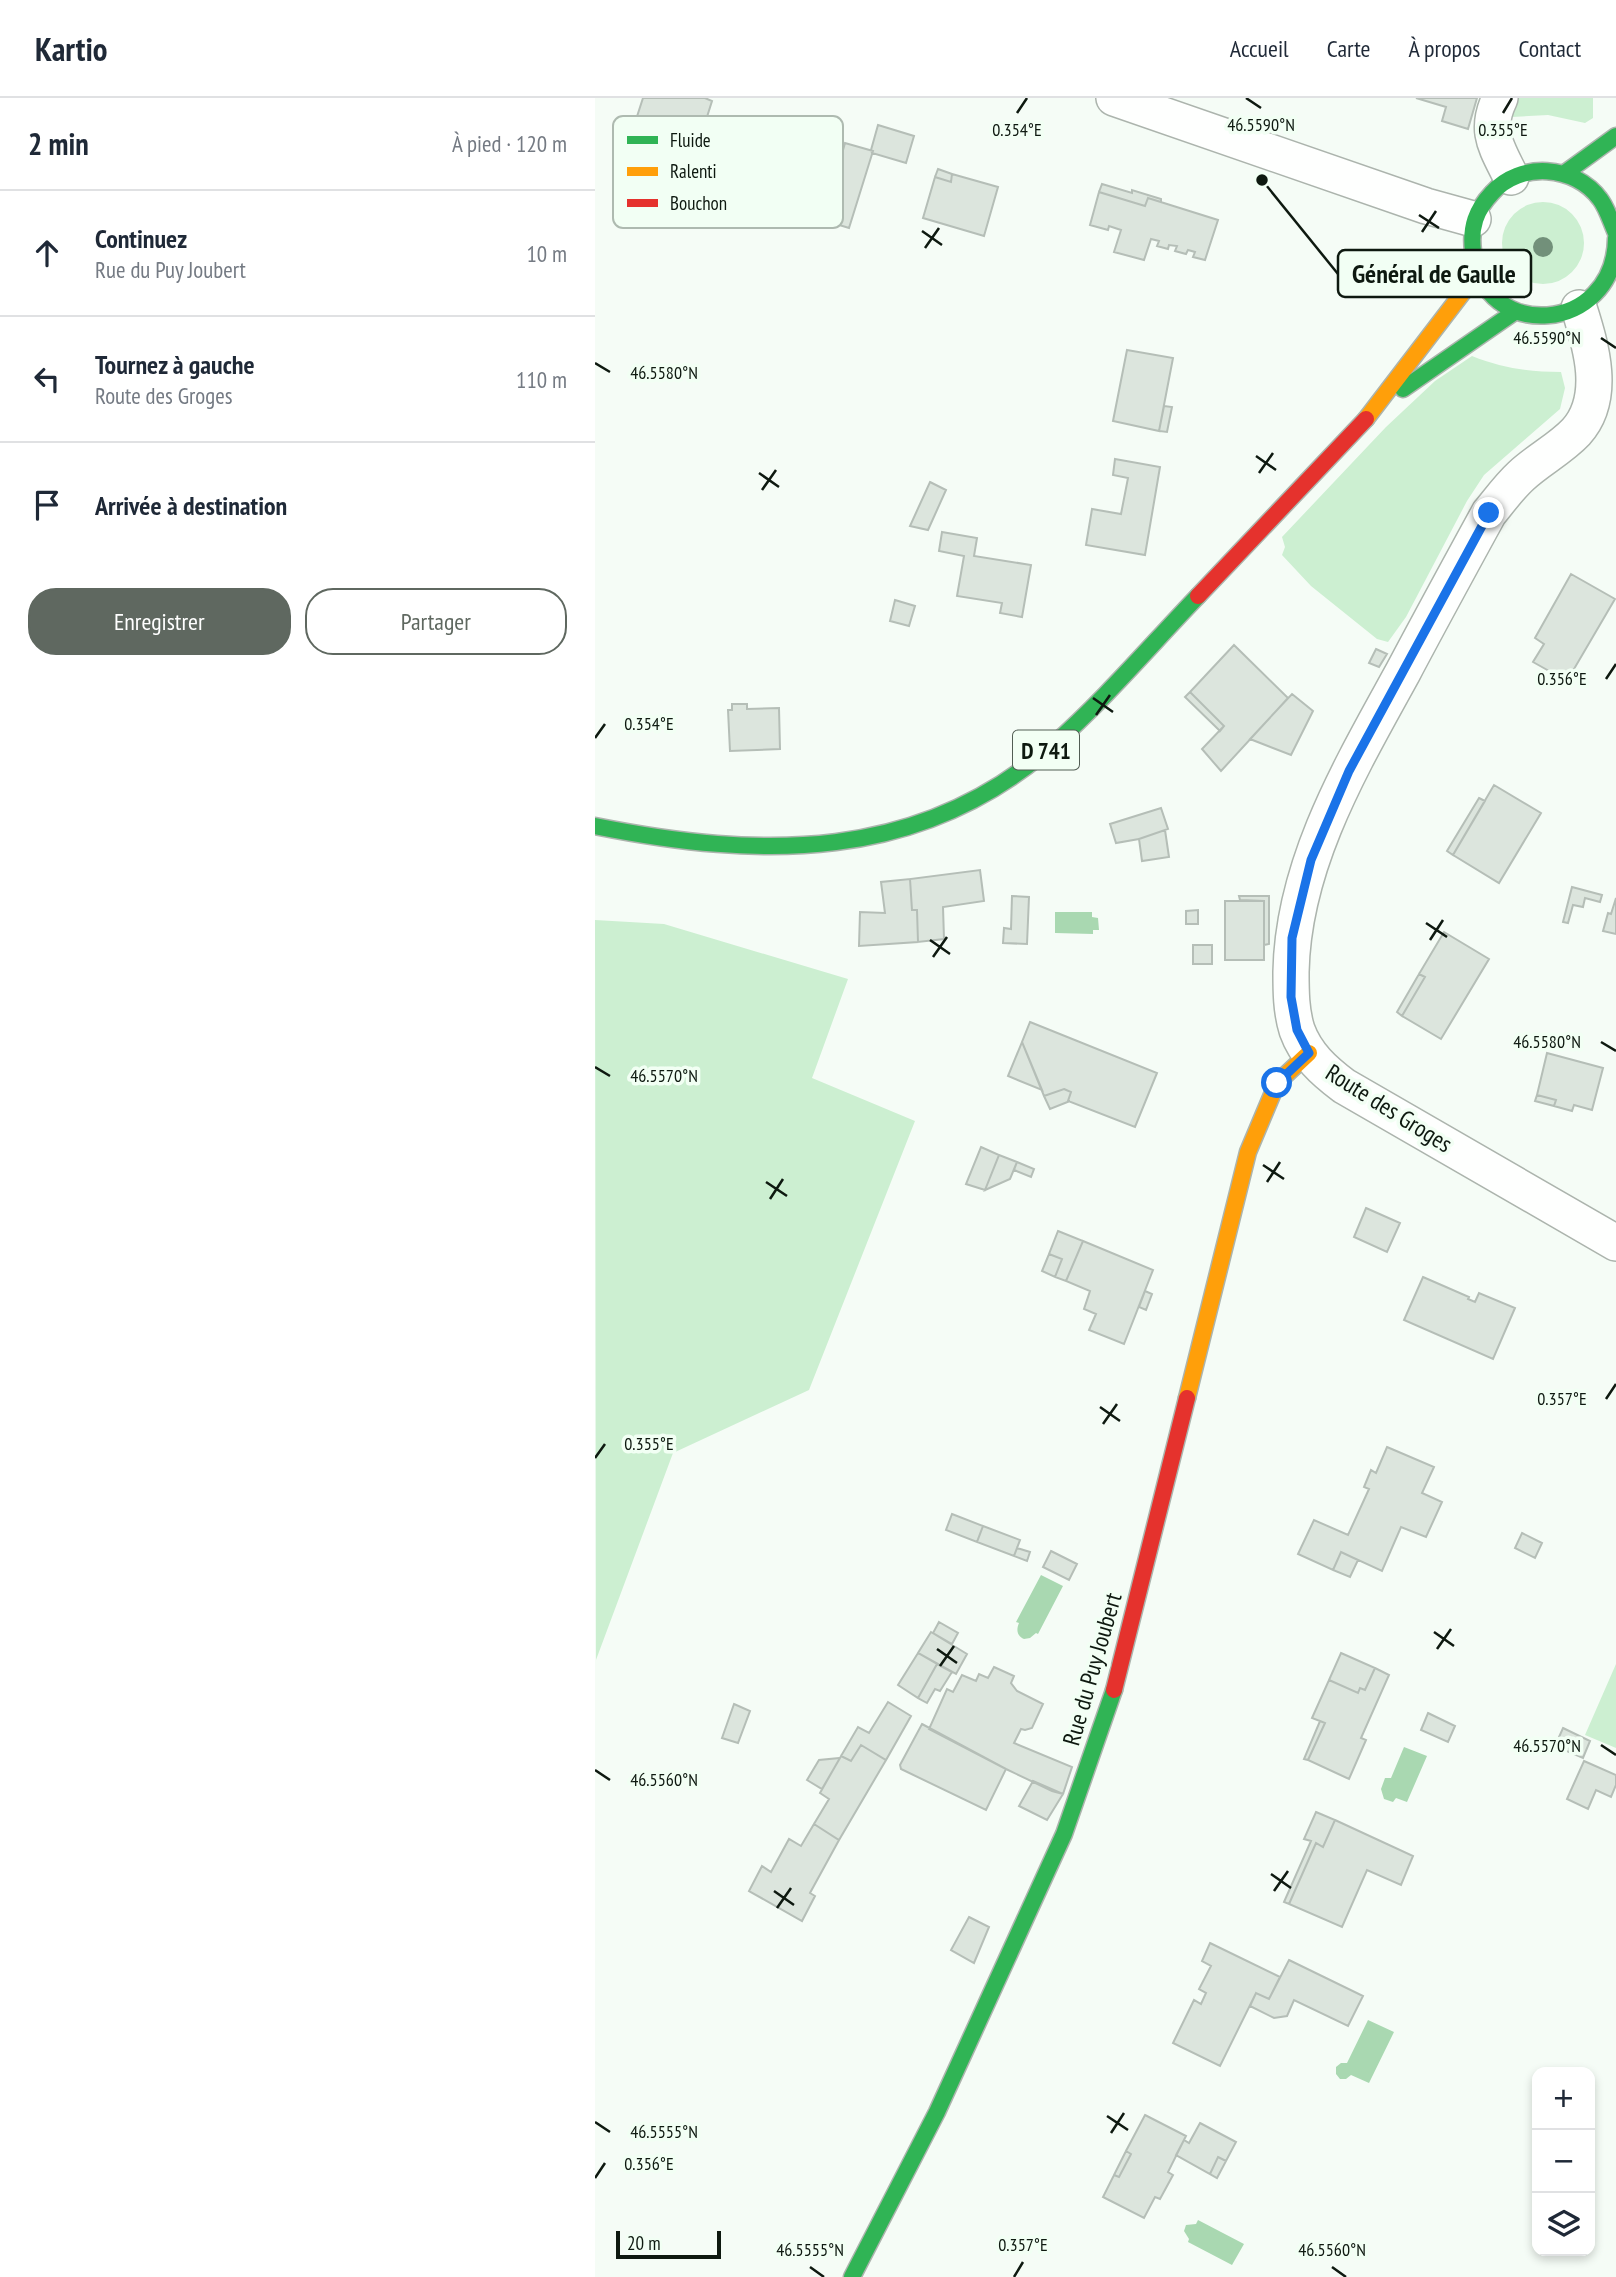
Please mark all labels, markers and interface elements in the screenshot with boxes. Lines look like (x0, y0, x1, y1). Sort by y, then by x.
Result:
text: Kartio (35, 27, 108, 70)
text: Accueil (1230, 33, 1289, 64)
text: Carte (1327, 33, 1370, 64)
text: À propos (1408, 33, 1480, 64)
text: Contact (1518, 33, 1581, 64)
text: 46.5590°N (1227, 113, 1295, 136)
legend (613, 116, 843, 228)
text: 0.354°E (992, 118, 1042, 141)
text: 0.355°E (1478, 118, 1528, 141)
text: 2 min (28, 124, 89, 163)
text: Fluide (670, 128, 711, 152)
text: À pied · 120 m (452, 129, 567, 158)
text: Ralenti (670, 159, 717, 183)
text: Bouchon (670, 191, 727, 215)
text: Continuez (95, 222, 187, 255)
icon: ahead (28, 234, 66, 272)
text: 10 m (526, 239, 567, 268)
callout: Général de Gaulle (1338, 250, 1531, 297)
text: Rue du Puy Joubert (95, 255, 246, 284)
text: Général de Gaulle (1352, 257, 1516, 290)
text: 46.5590°N (1513, 326, 1581, 349)
text: Tournez à gauche (95, 348, 255, 381)
icon: left (28, 360, 66, 398)
text: 46.5580°N (630, 361, 698, 384)
text: 110 m (516, 365, 567, 394)
text: Route des Groges (95, 381, 232, 410)
icon: arrive (28, 486, 66, 524)
text: Arrivée à destination (95, 489, 287, 522)
route end (1473, 497, 1504, 528)
button: Enregistrer (28, 588, 291, 655)
button: Partager (305, 588, 567, 655)
text: 0.356°E (1537, 667, 1587, 690)
text: 0.354°E (624, 712, 674, 735)
road number: D 741 (1013, 730, 1079, 770)
text: 46.5580°N (1513, 1030, 1581, 1053)
street label: Route des Groges (1320, 1057, 1458, 1159)
text: 46.5570°N (630, 1064, 698, 1087)
route start (1261, 1067, 1292, 1098)
text: 0.357°E (1537, 1387, 1587, 1410)
text: 0.355°E (624, 1432, 674, 1455)
street label: Rue du Puy Joubert (1055, 1589, 1129, 1749)
text: 46.5570°N (1513, 1734, 1581, 1757)
text: 46.5560°N (630, 1768, 698, 1791)
map controls (1532, 2067, 1595, 2256)
button: + (1532, 2067, 1595, 2130)
text: 46.5555°N (630, 2120, 698, 2143)
button: − (1532, 2130, 1595, 2193)
text: 0.356°E (624, 2152, 674, 2175)
button: layers (1532, 2193, 1595, 2256)
scale bar (616, 2228, 721, 2260)
text: 20 m (627, 2231, 661, 2255)
text: 0.357°E (998, 2233, 1048, 2256)
text: 46.5555°N (776, 2238, 844, 2261)
text: 46.5560°N (1298, 2238, 1366, 2261)

